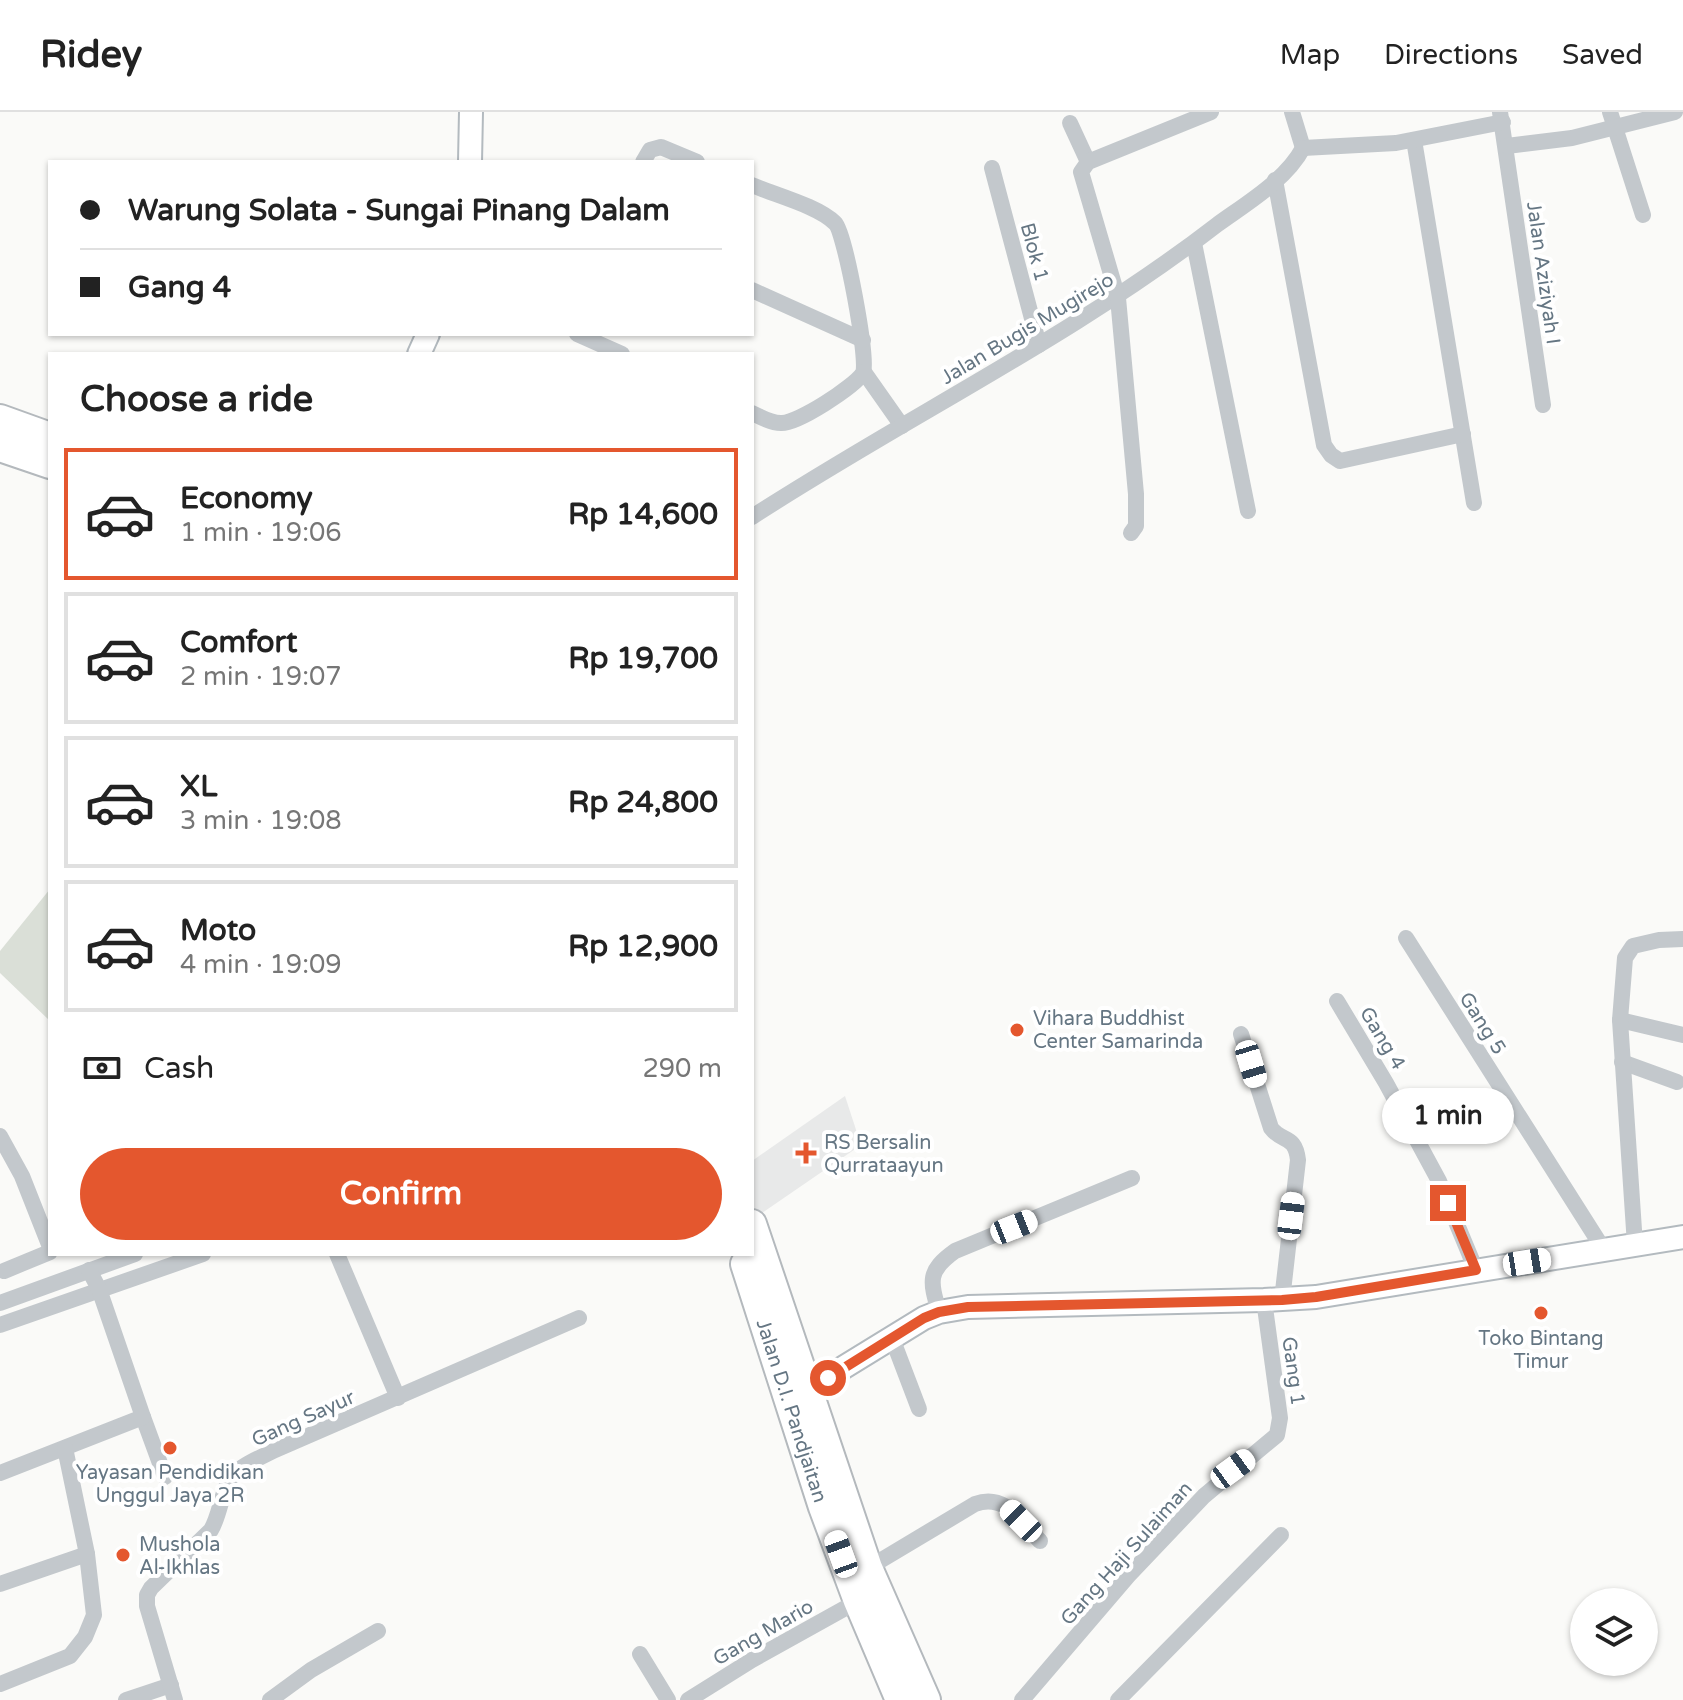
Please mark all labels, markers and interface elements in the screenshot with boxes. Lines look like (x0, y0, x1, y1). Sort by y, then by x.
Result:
text: Ridey (40, 32, 142, 78)
text: Map (1280, 38, 1340, 72)
text: Directions (1384, 38, 1518, 72)
text: Saved (1562, 38, 1643, 72)
text: Warung Solata - Sungai Pinang Dalam (128, 192, 670, 229)
street label: Jalan Aziziyah I (1521, 200, 1565, 346)
street label: Blok 1 (1015, 220, 1053, 284)
street label: Jalan Bugis Mugirejo (937, 268, 1118, 390)
text: Gang 4 (128, 269, 231, 306)
text: Choose a ride (80, 378, 313, 421)
icon: car (84, 478, 156, 550)
text: Economy (180, 480, 313, 517)
text: Rp 14,600 (568, 496, 718, 533)
text: 1 min · 19:06 (180, 517, 342, 548)
icon: car (84, 622, 156, 694)
text: Comfort (180, 624, 298, 661)
text: Rp 19,700 (568, 640, 718, 677)
text: 2 min · 19:07 (180, 661, 342, 692)
icon: car (84, 766, 156, 838)
text: XL (180, 768, 217, 805)
text: Rp 24,800 (568, 784, 718, 821)
text: 3 min · 19:08 (180, 805, 342, 836)
icon: car (84, 910, 156, 982)
text: Moto (180, 912, 256, 949)
text: Rp 12,900 (568, 928, 718, 965)
text: 4 min · 19:09 (180, 949, 342, 980)
street label: Gang 5 (1454, 988, 1511, 1059)
street label: Gang 4 (1354, 1003, 1410, 1074)
place label: Vihara Buddhist Center Samarinda (1033, 1007, 1203, 1054)
marker: Vihara Buddhist Center Samarinda (1008, 1021, 1026, 1039)
car (1233, 1038, 1269, 1090)
icon: cash (80, 1046, 124, 1090)
text: Cash (144, 1050, 214, 1087)
text: 290 m (642, 1053, 722, 1084)
callout: 1 min (1382, 1087, 1514, 1143)
text: 1 min (1413, 1100, 1483, 1131)
place label: RS Bersalin Qurrataayun (824, 1131, 944, 1178)
marker: RS Bersalin Qurrataayun (795, 1142, 817, 1164)
button: Confirm (80, 1148, 722, 1240)
route end (1430, 1185, 1466, 1221)
car (1276, 1191, 1306, 1241)
car (987, 1207, 1041, 1247)
car (1501, 1246, 1553, 1278)
marker: Toko Bintang Timur (1532, 1304, 1550, 1322)
street label: Jalan D.I. Pandjaitan (750, 1316, 832, 1506)
place label: Toko Bintang Timur (1478, 1327, 1604, 1374)
street label: Gang 1 (1276, 1335, 1310, 1407)
route start (810, 1360, 846, 1396)
street label: Gang Sayur (248, 1385, 359, 1452)
marker: Yayasan Pendidikan Unggul Jaya 2R (161, 1439, 179, 1457)
car (1207, 1445, 1259, 1493)
place label: Yayasan Pendidikan Unggul Jaya 2R (76, 1461, 264, 1508)
street label: Gang Haji Sulaiman (1056, 1477, 1198, 1631)
car (996, 1496, 1046, 1546)
car (822, 1527, 860, 1581)
place label: Mushola Al-Ikhlas (139, 1533, 220, 1580)
marker: Mushola Al-Ikhlas (114, 1546, 132, 1564)
map controls (1570, 1588, 1658, 1676)
button: layers (1570, 1588, 1658, 1676)
street label: Gang Mario (709, 1595, 818, 1671)

